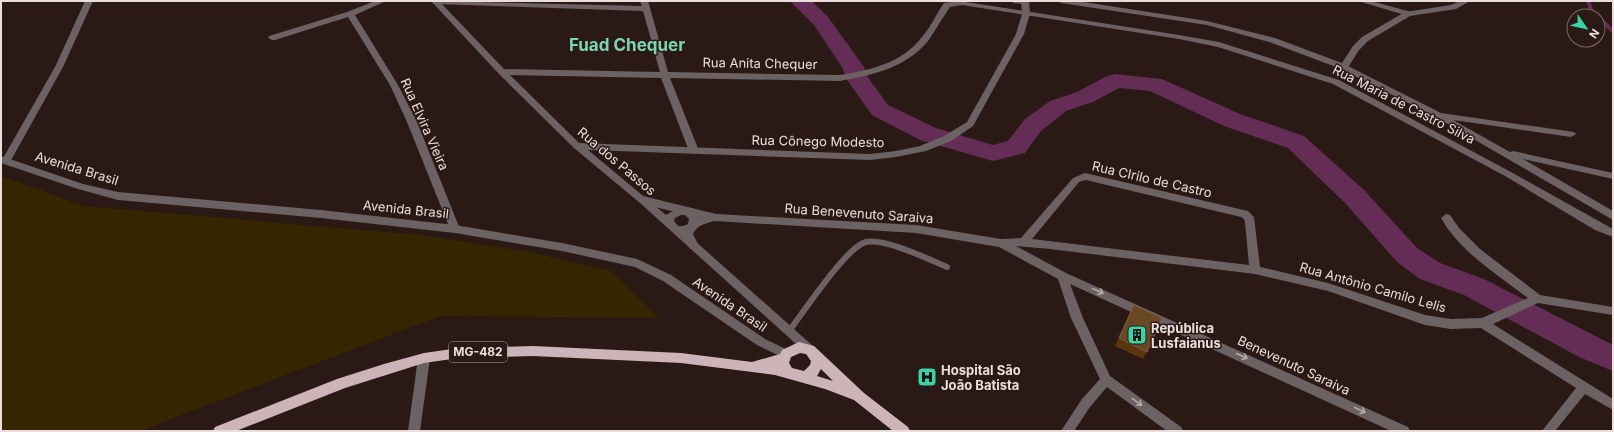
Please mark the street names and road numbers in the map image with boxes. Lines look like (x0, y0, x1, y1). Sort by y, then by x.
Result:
street label: Rua Anita Chequer (702, 54, 818, 72)
street label: Rua Maria de Castro Silva (1330, 61, 1478, 147)
street label: Rua Elvira Vieira (397, 75, 453, 173)
street label: Rua dos Passos (575, 124, 660, 198)
street label: Rua Cônego Modesto (751, 132, 885, 150)
street label: Avenida Brasil (33, 148, 121, 188)
street label: Rua CIrilo de Castro (1091, 157, 1214, 201)
street label: Avenida Brasil (362, 197, 450, 221)
street label: Rua Benevenuto Saraiva (784, 200, 934, 226)
street label: Rua Antônio Camilo Lelis (1298, 258, 1448, 316)
street label: Avenida Brasil (690, 273, 770, 335)
street label: Benevenuto Saraiva (1235, 332, 1353, 398)
road number: MG-482 (449, 342, 507, 362)

